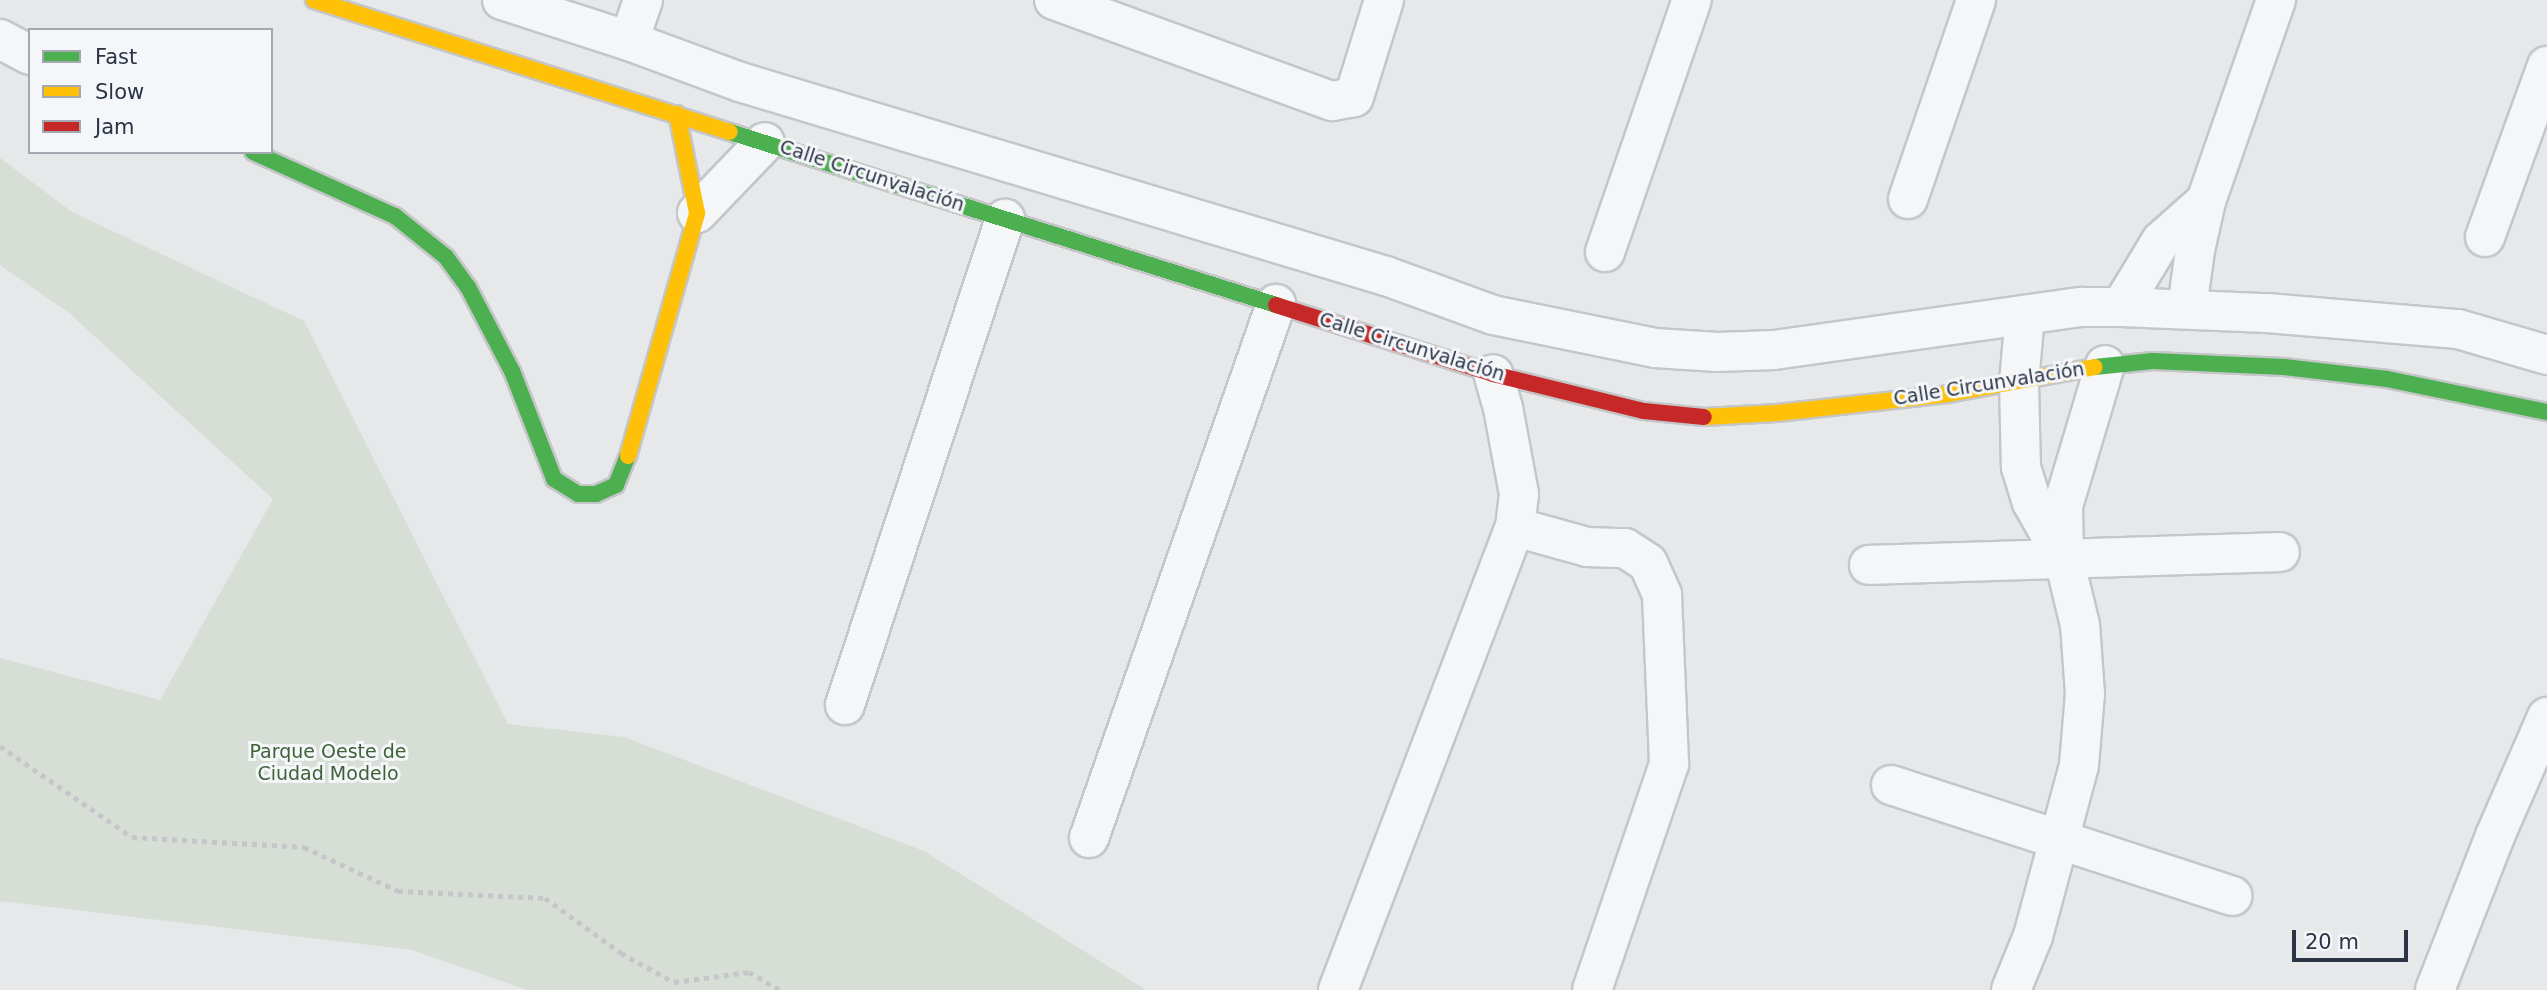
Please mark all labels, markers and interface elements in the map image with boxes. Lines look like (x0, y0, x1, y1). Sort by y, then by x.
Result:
legend (28, 28, 273, 154)
text: Fast (95, 45, 137, 69)
text: Slow (95, 80, 144, 104)
text: Jam (95, 115, 135, 139)
street label: Calle Circunvalación (777, 135, 967, 217)
street label: Calle Circunvalación (1316, 308, 1508, 386)
street label: Calle Circunvalación (1892, 358, 2086, 410)
park label: Parque Oeste de Ciudad Modelo (249, 741, 407, 785)
scale bar (2295, 916, 2410, 960)
text: 20 m (2305, 930, 2359, 954)

